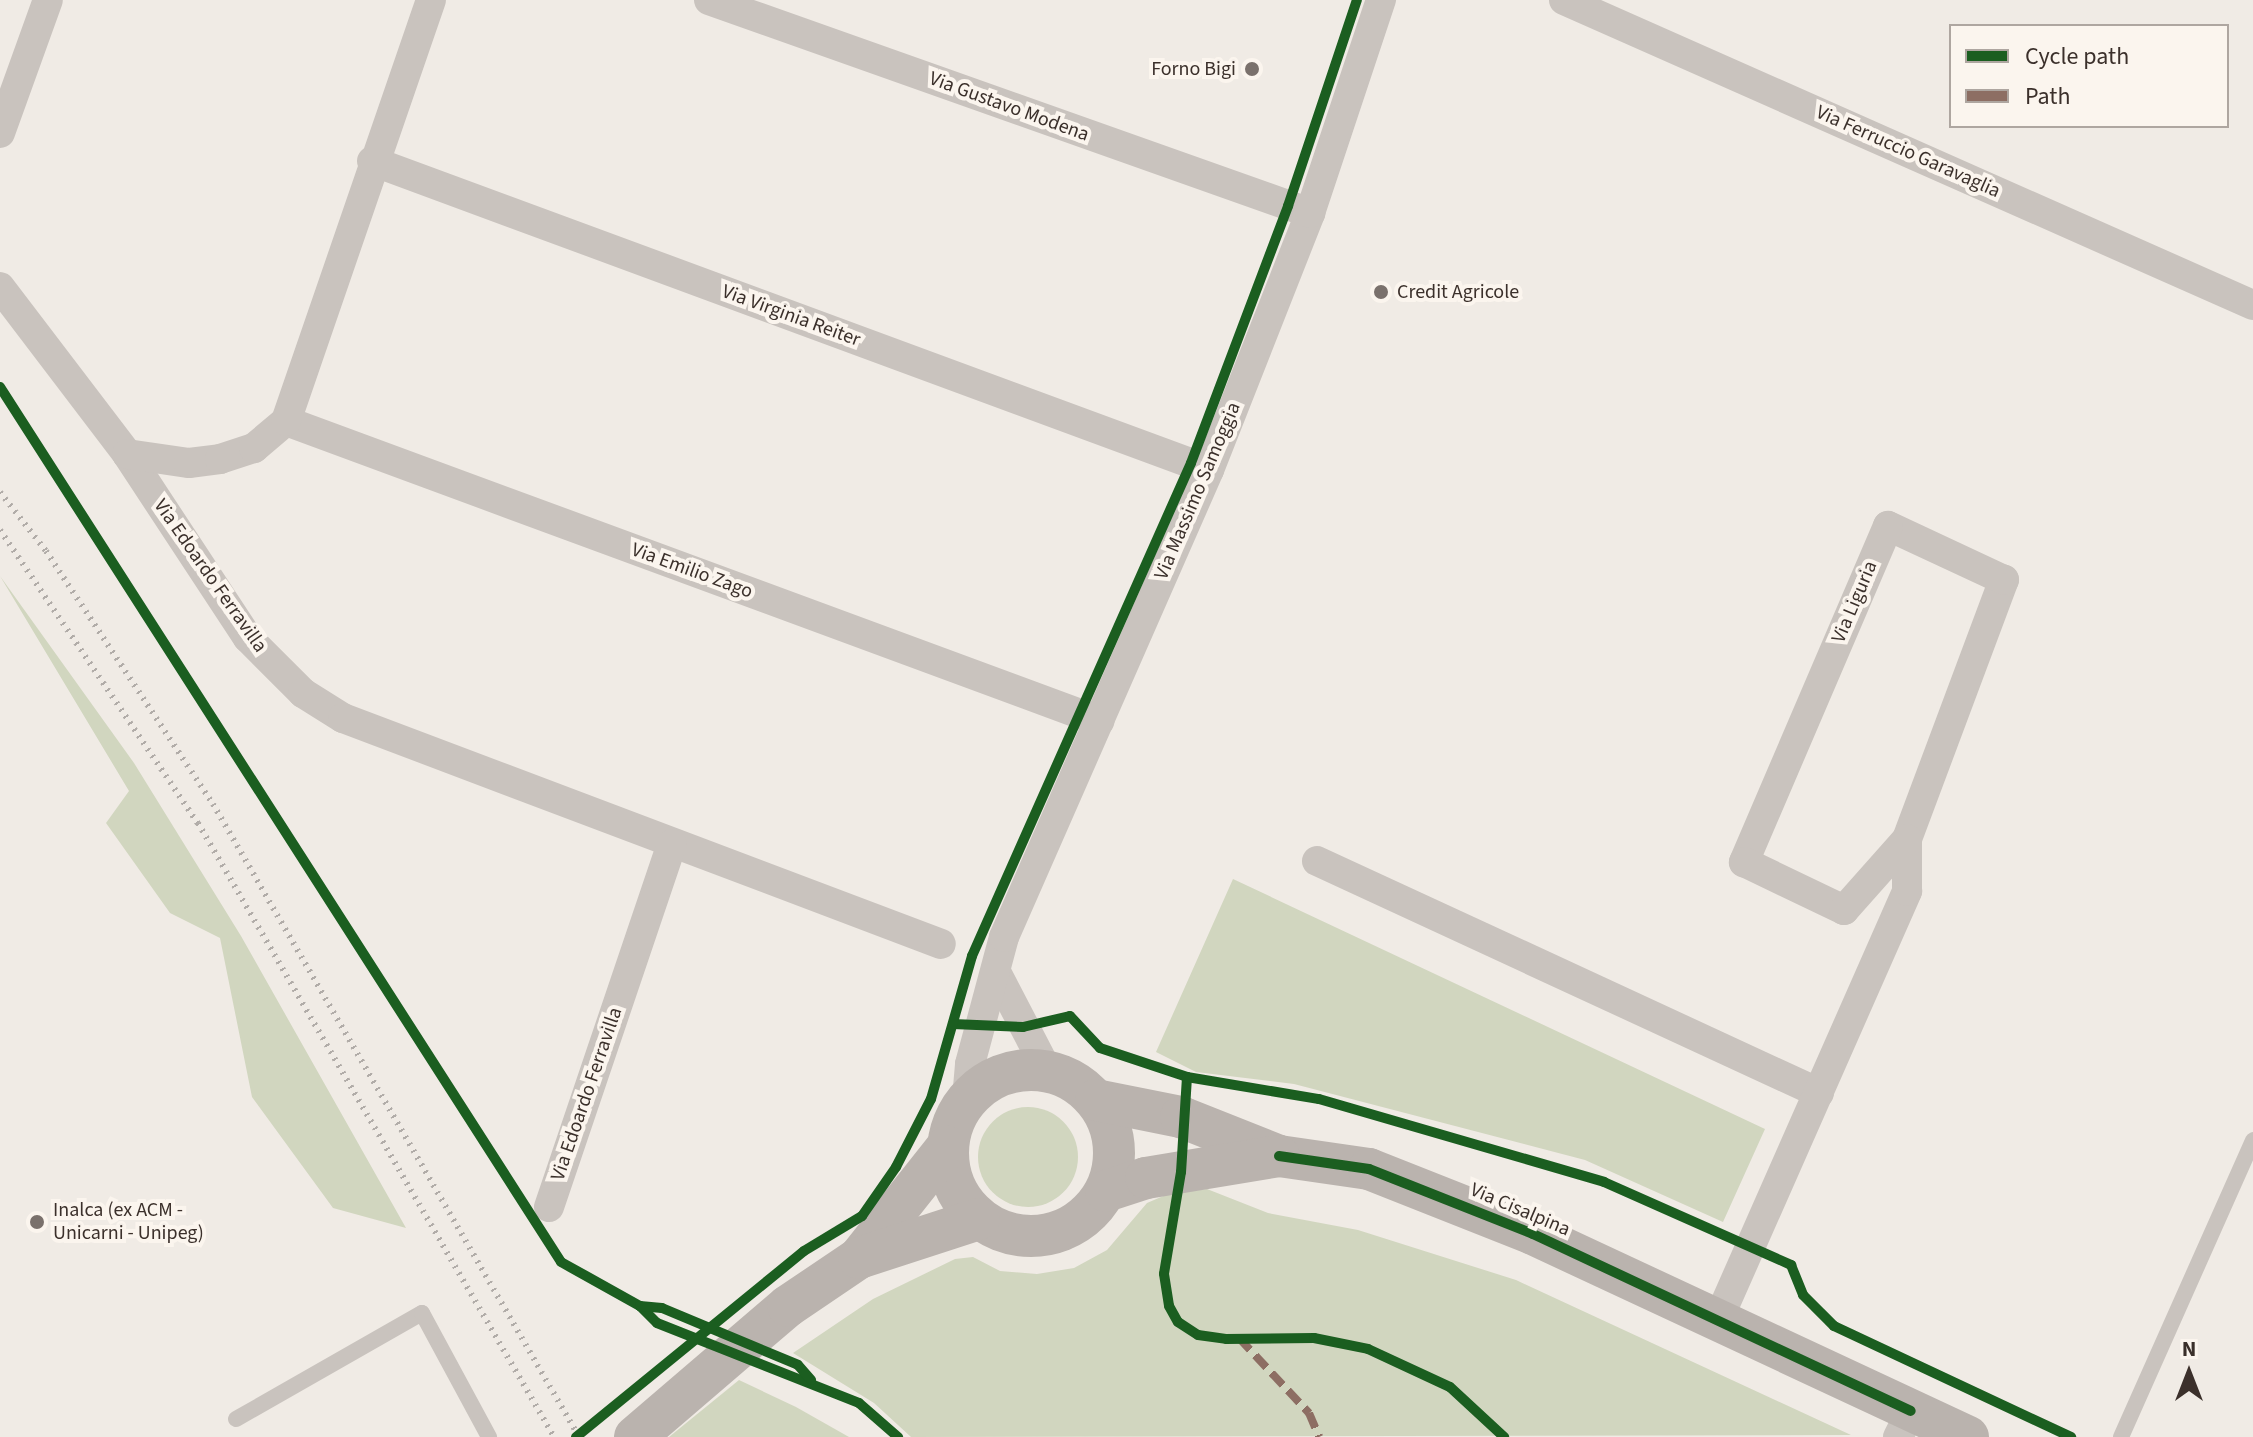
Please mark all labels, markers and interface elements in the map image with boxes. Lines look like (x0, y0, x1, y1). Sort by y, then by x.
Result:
legend (1949, 24, 2229, 128)
text: Cycle path (2025, 39, 2129, 74)
place label: Forno Bigi (1151, 57, 1236, 81)
marker: Forno Bigi (1243, 60, 1261, 78)
street label: Via Gustavo Modena (926, 67, 1092, 147)
text: Path (2025, 79, 2071, 114)
street label: Via Ferruccio Garavaglia (1812, 101, 2004, 203)
street label: Via Virginia Reiter (719, 280, 863, 352)
place label: Credit Agricole (1397, 280, 1519, 304)
marker: Credit Agricole (1372, 283, 1390, 301)
street label: Via Massimo Samoggia (1150, 399, 1246, 583)
street label: Via Edoardo Ferravilla (148, 495, 272, 657)
street label: Via Emilio Zago (628, 538, 756, 604)
street label: Via Liguria (1827, 557, 1883, 647)
street label: Via Edoardo Ferravilla (546, 1004, 628, 1184)
street label: Via Cisalpina (1466, 1178, 1574, 1242)
place label: Inalca (ex ACM - Unicarni - Unipeg) (53, 1198, 204, 1245)
marker: Inalca (ex ACM - Unicarni - Unipeg) (28, 1213, 46, 1231)
north arrow (2149, 1333, 2229, 1413)
text: N (2182, 1333, 2196, 1365)

